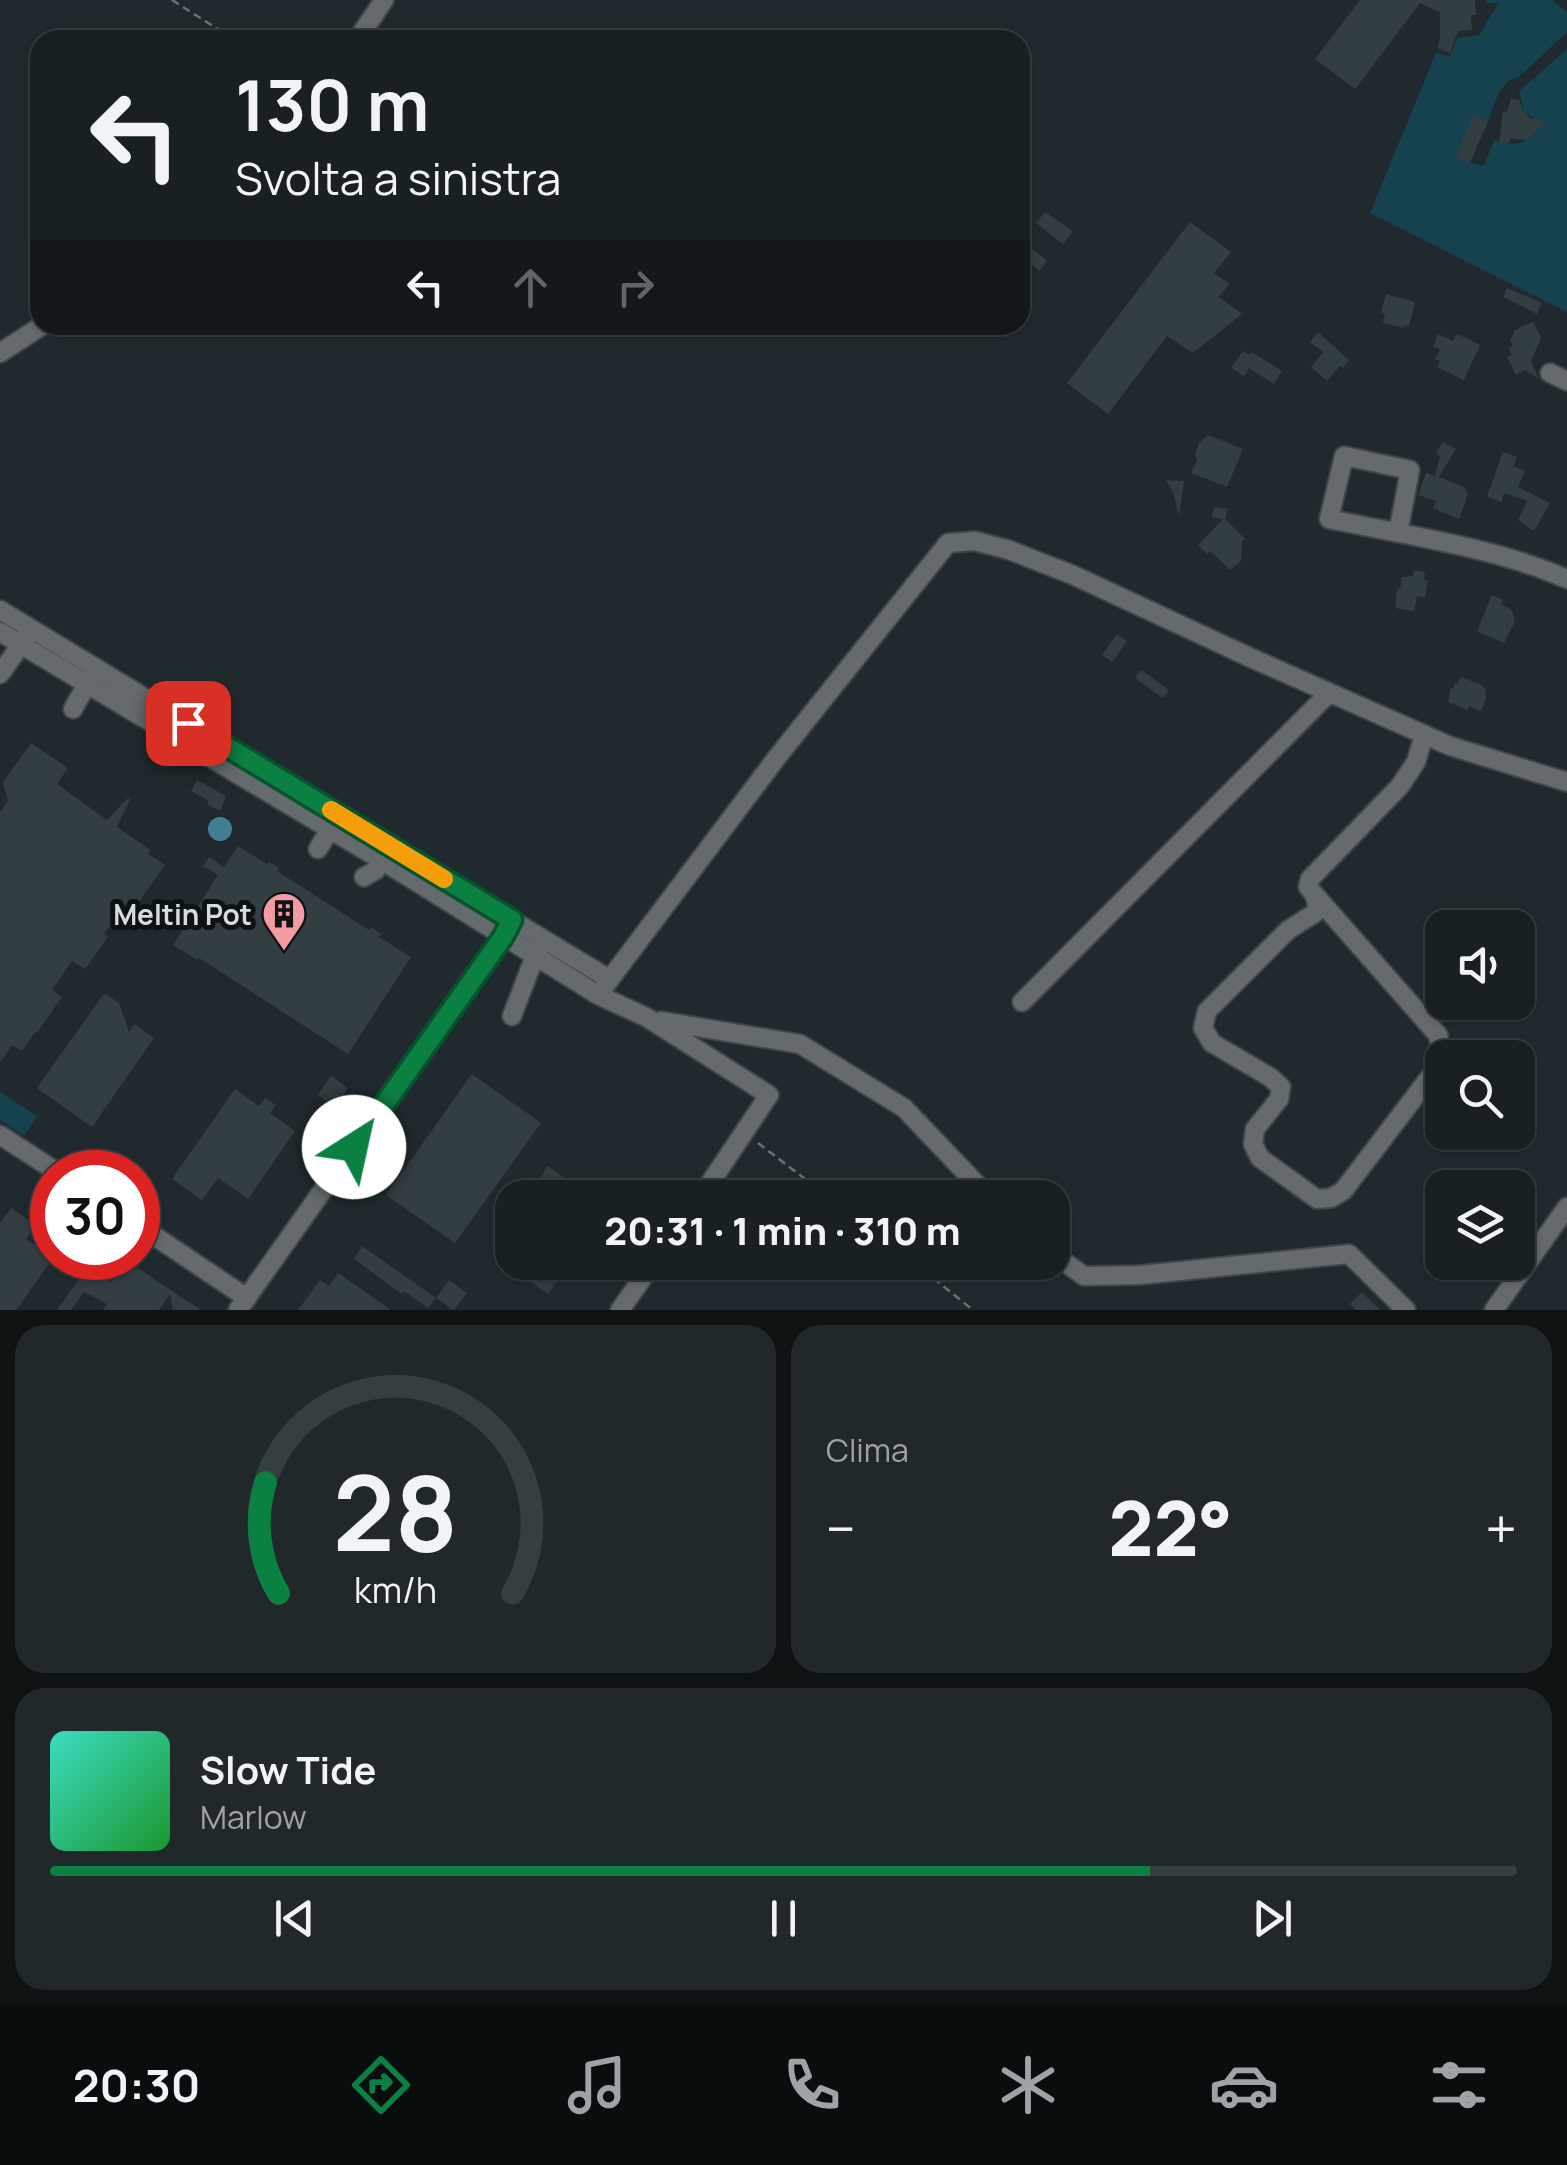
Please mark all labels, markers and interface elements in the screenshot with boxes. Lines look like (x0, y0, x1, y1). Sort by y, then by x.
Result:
text: 130 m (235, 56, 429, 152)
icon: left (70, 70, 200, 200)
text: Svolta a sinistra (235, 147, 561, 209)
icon: left (398, 260, 453, 315)
icon: ahead (503, 260, 558, 315)
icon: right (608, 260, 663, 315)
pin (146, 681, 231, 766)
icon: arrive (161, 696, 216, 751)
building icon: Meltin Pot (261, 891, 307, 952)
place label: Meltin Pot (113, 895, 252, 933)
map controls (1425, 910, 1535, 1280)
button: sound (1425, 910, 1535, 1020)
button: search (1425, 1040, 1535, 1150)
position arrow (302, 1095, 406, 1199)
speed limit sign: 30 (30, 1150, 160, 1280)
button: layers (1425, 1170, 1535, 1280)
text: 20:31 · 1 min · 310 m (604, 1204, 961, 1256)
text: Clima (826, 1428, 909, 1472)
text: 28 (333, 1440, 458, 1582)
text: 22° (1108, 1476, 1233, 1579)
text: − (826, 1490, 856, 1566)
text: + (1485, 1490, 1517, 1566)
text: km/h (354, 1565, 437, 1614)
text: Slow Tide (200, 1743, 377, 1795)
text: Marlow (200, 1795, 307, 1839)
icon: previous (267, 1891, 322, 1946)
icon: pause (756, 1891, 811, 1946)
icon: next (1245, 1891, 1300, 1946)
icon: directions (346, 2050, 416, 2120)
icon: music (562, 2050, 632, 2120)
icon: phone (777, 2050, 847, 2120)
icon: climate (993, 2050, 1063, 2120)
icon: car (1209, 2050, 1279, 2120)
icon: filters (1424, 2050, 1494, 2120)
text: 20:30 (73, 2054, 200, 2116)

